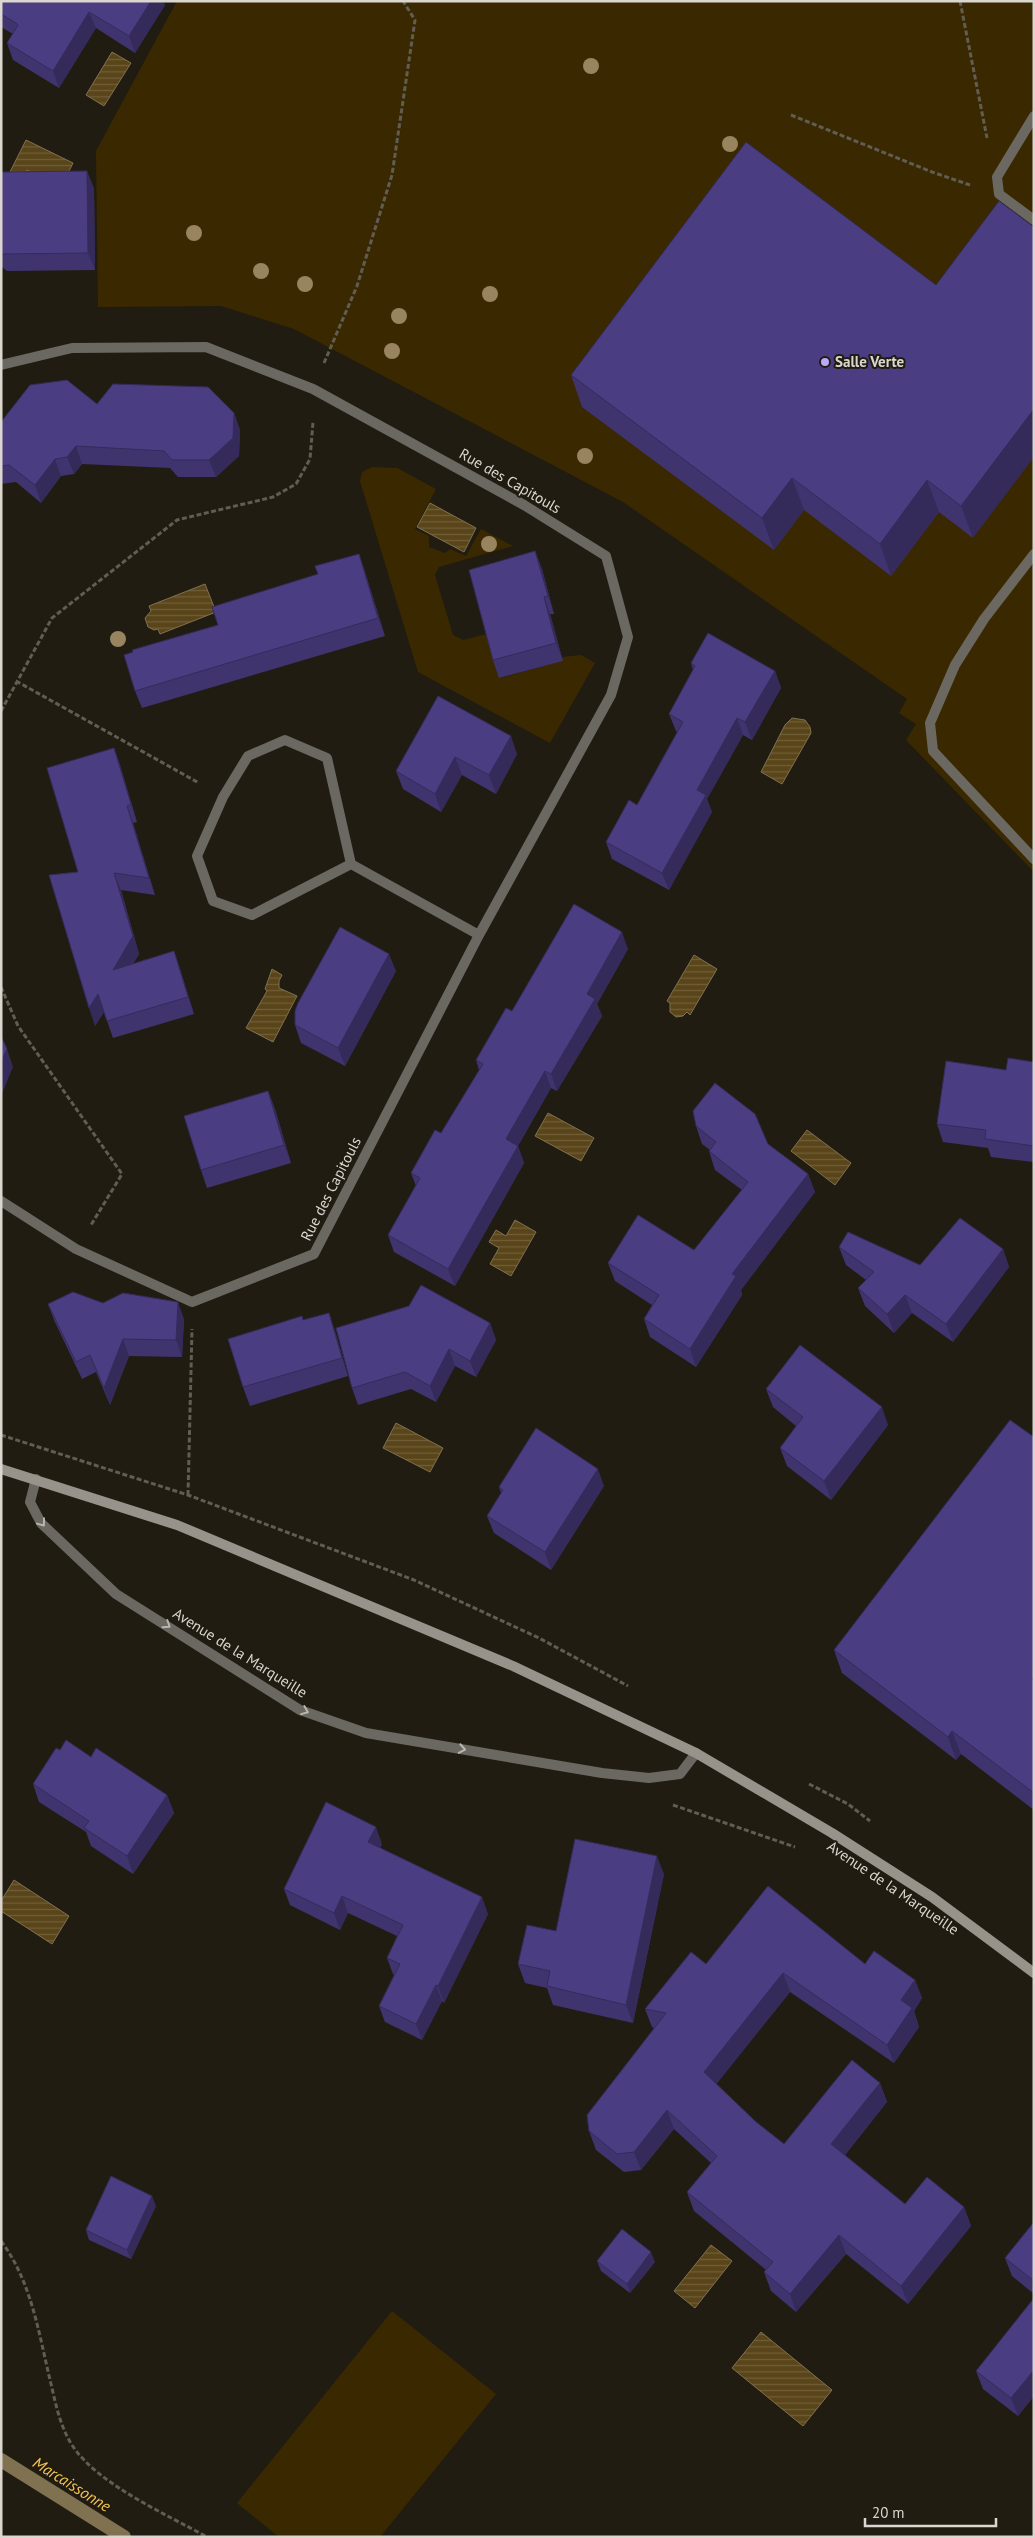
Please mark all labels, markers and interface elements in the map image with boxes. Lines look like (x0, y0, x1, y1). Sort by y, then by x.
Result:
place label: Salle Verte (835, 352, 905, 371)
marker: Salle Verte (819, 356, 831, 368)
street label: Rue des Capitouls (456, 444, 564, 517)
street label: Rue des Capitouls (296, 1134, 365, 1244)
one-way arrow (36, 1517, 45, 1527)
street label: Avenue de la Marqueille (170, 1603, 311, 1702)
one-way arrow (161, 1619, 171, 1628)
one-way arrow (300, 1705, 309, 1715)
one-way arrow (458, 1744, 466, 1754)
street label: Avenue de la Marqueille (824, 1836, 963, 1939)
water label: Marcaissonne (29, 2452, 115, 2516)
scale bar (865, 2496, 996, 2528)
text: 20 m (872, 2503, 905, 2522)

